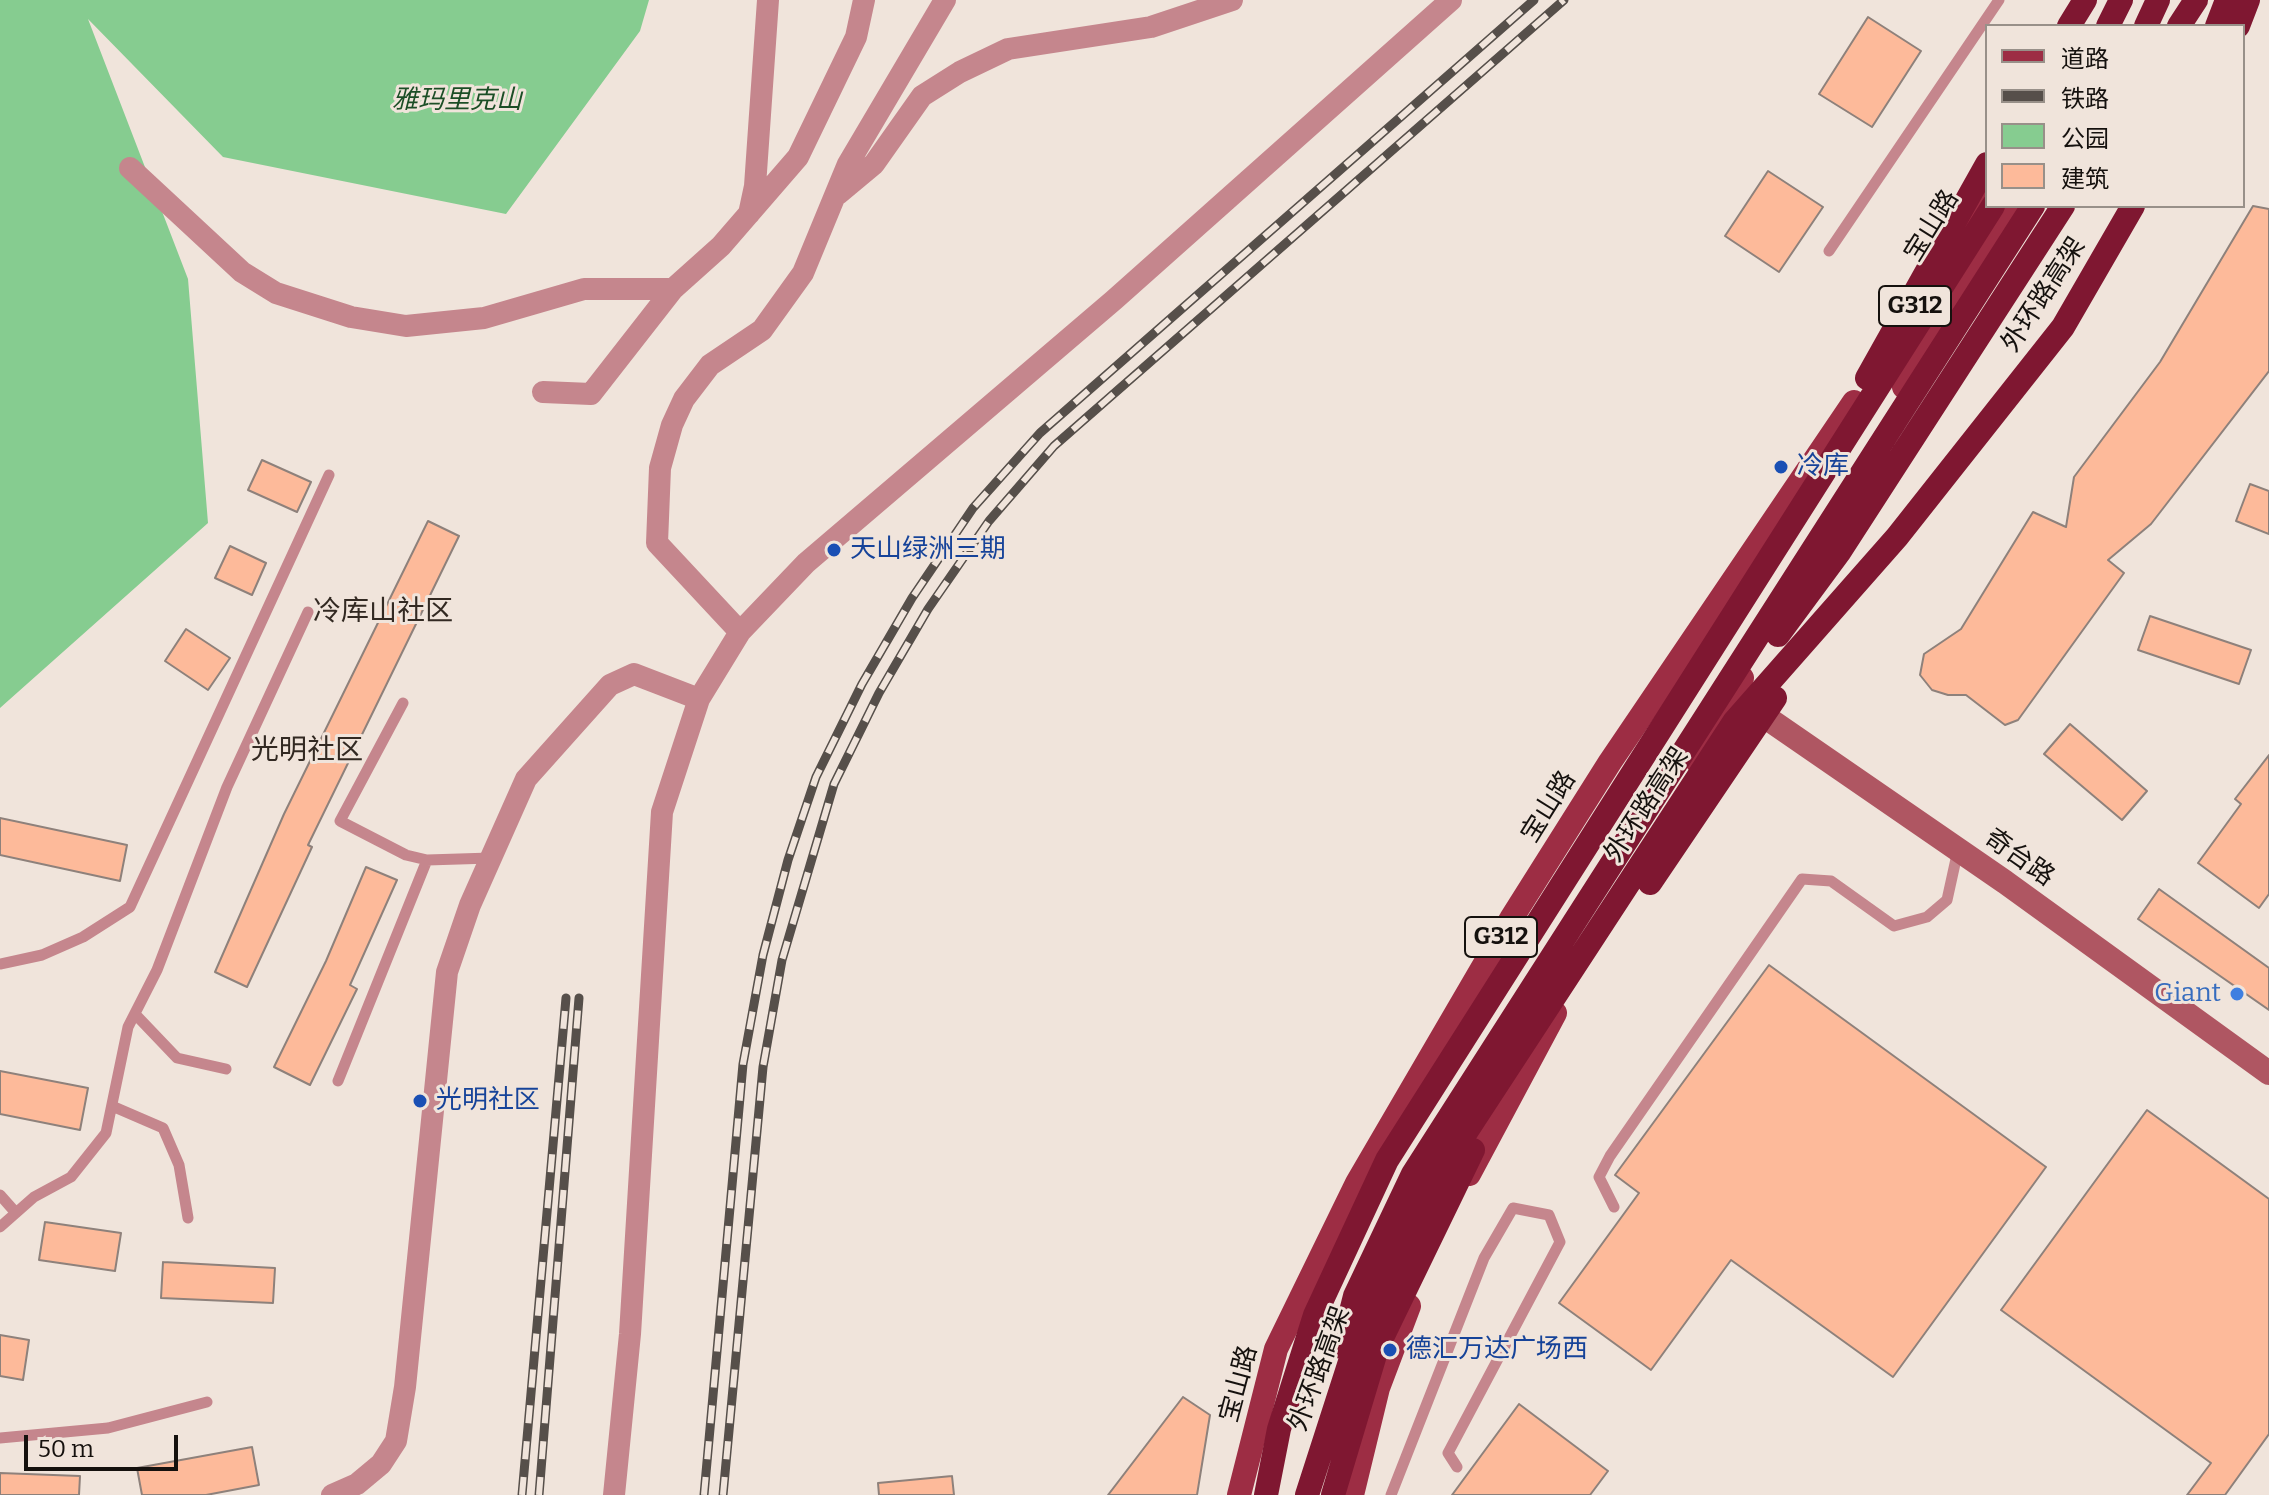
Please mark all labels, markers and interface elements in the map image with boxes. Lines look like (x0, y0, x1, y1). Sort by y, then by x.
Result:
legend (1985, 24, 2245, 208)
text: 道路 (2061, 45, 2109, 73)
park label: 雅玛里克山 (392, 85, 522, 117)
text: 铁路 (2061, 85, 2109, 113)
text: 公园 (2061, 125, 2109, 153)
text: 建筑 (2061, 165, 2109, 193)
street label: 宝山路 (1898, 185, 1966, 267)
street label: 外环路高架 (1996, 232, 2092, 358)
road number: G312 (1879, 286, 1951, 326)
place label: 冷库 (1797, 451, 1849, 483)
marker: 冷库 (1772, 458, 1790, 476)
place label: 天山绿洲三期 (850, 534, 1006, 566)
marker: 天山绿洲三期 (825, 541, 843, 559)
district label: 冷库山社区 (313, 595, 453, 629)
district label: 光明社区 (251, 734, 363, 768)
street label: 外环路高架 (1599, 742, 1695, 868)
street label: 宝山路 (1515, 766, 1583, 848)
street label: 奇台路 (1978, 823, 2060, 893)
road number: G312 (1465, 917, 1537, 957)
place label: Giant (2154, 978, 2221, 1010)
marker: Giant (2228, 985, 2246, 1003)
place label: 光明社区 (436, 1085, 540, 1117)
marker: 光明社区 (411, 1092, 429, 1110)
street label: 外环路高架 (1283, 1303, 1357, 1435)
place label: 德汇万达广场西 (1406, 1334, 1588, 1366)
marker: 德汇万达广场西 (1381, 1341, 1399, 1359)
street label: 宝山路 (1214, 1342, 1264, 1426)
scale bar (28, 1419, 182, 1469)
text: 50 m (38, 1435, 94, 1463)

